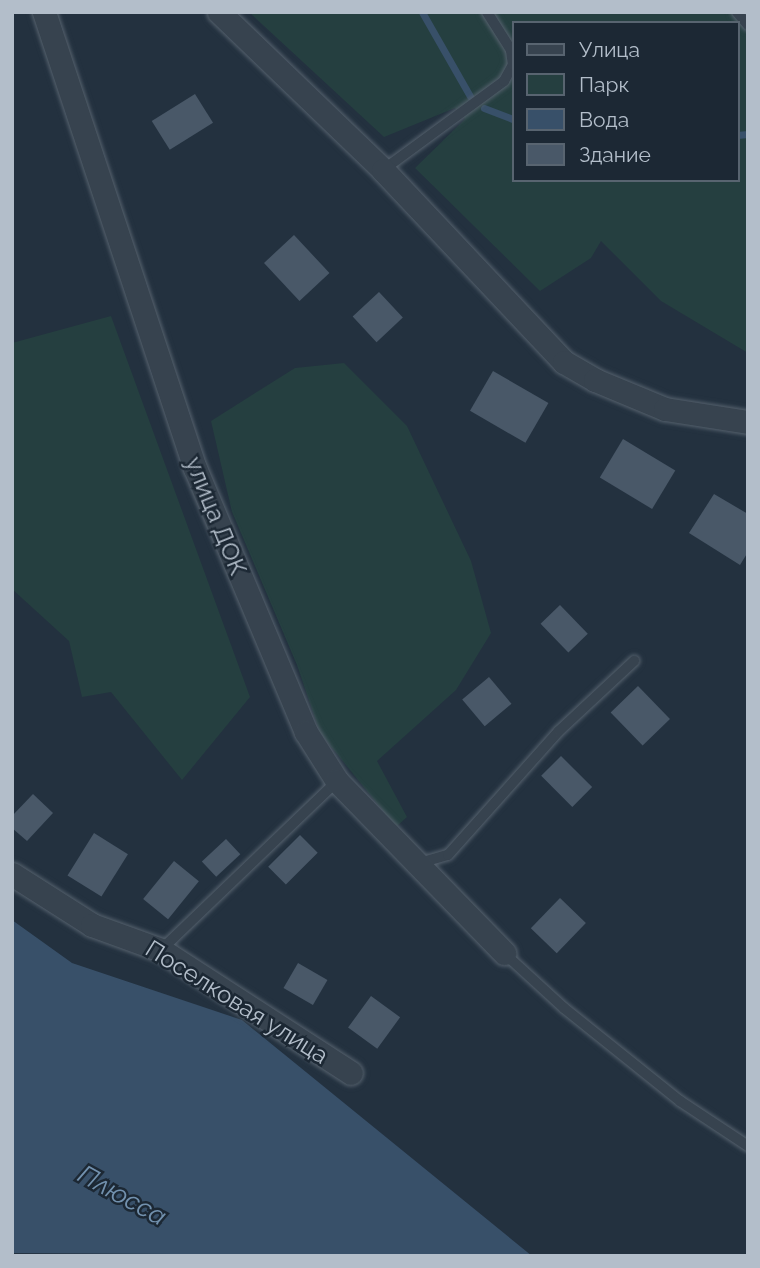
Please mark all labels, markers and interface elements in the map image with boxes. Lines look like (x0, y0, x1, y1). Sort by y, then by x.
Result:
legend (512, 21, 739, 182)
text: Улица (579, 37, 640, 62)
text: Парк (579, 72, 629, 97)
text: Вода (579, 107, 629, 132)
text: Здание (579, 142, 651, 167)
street label: улица ДОК (179, 453, 253, 579)
street label: Поселковая улица (140, 934, 334, 1070)
water label: Плюсса (72, 1159, 172, 1233)

